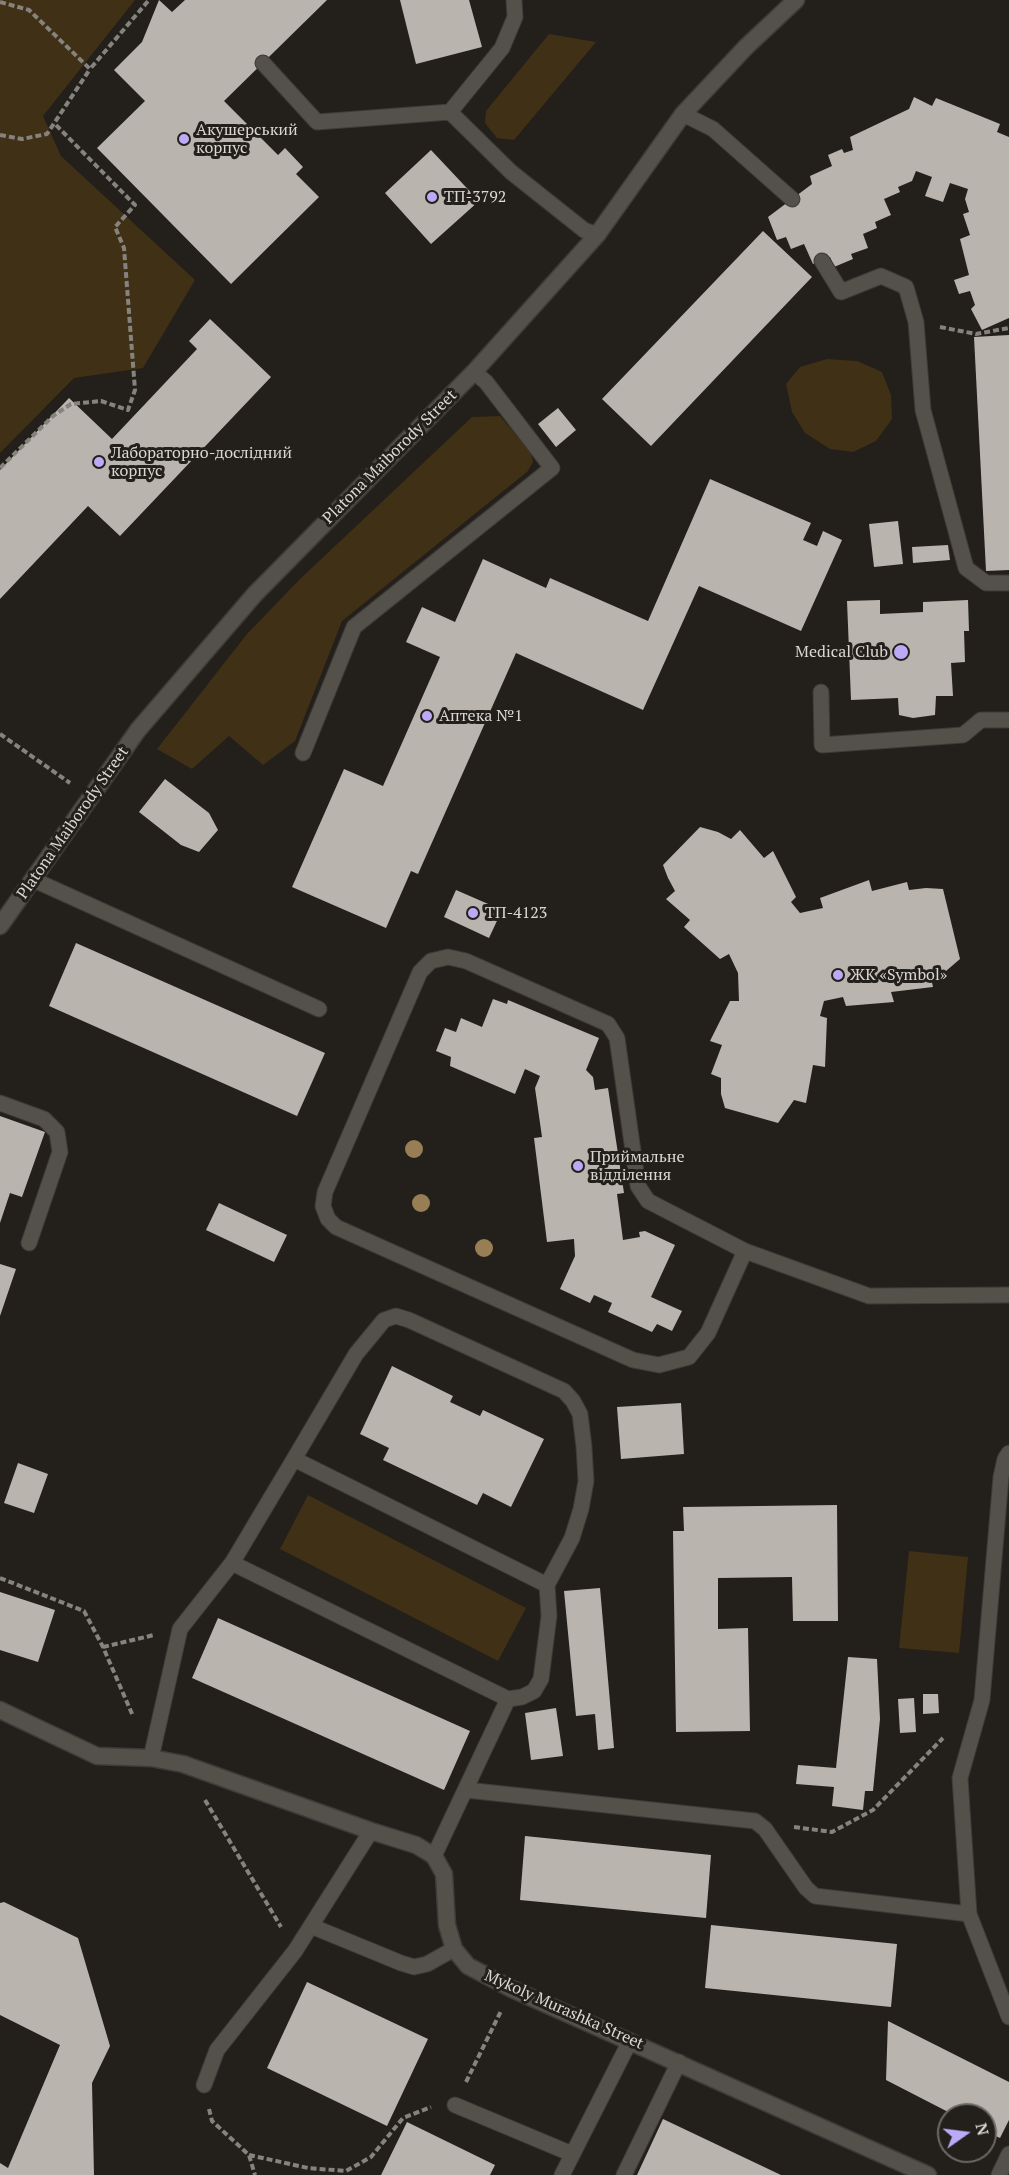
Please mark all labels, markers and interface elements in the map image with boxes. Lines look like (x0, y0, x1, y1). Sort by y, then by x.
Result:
place label: Акушерський корпус (196, 120, 298, 158)
marker: Акушерський корпус (177, 132, 191, 146)
place label: ТП-3792 (444, 187, 506, 207)
marker: ТП-3792 (425, 190, 439, 204)
street label: Platona Maiborody Street (319, 386, 461, 528)
place label: Лабораторно-дослідний корпус (111, 443, 292, 481)
marker: Лабораторно-дослідний корпус (92, 455, 106, 469)
place label: Medical Club (795, 642, 888, 662)
marker: Medical Club (892, 643, 910, 661)
place label: Аптека №1 (439, 706, 523, 726)
marker: Аптека №1 (420, 709, 434, 723)
street label: Platona Maiborody Street (13, 743, 133, 903)
place label: ТП-4123 (485, 903, 547, 923)
marker: ТП-4123 (466, 906, 480, 920)
place label: ЖК «Symbol» (850, 965, 947, 985)
marker: ЖК «Symbol» (831, 968, 845, 982)
place label: Приймальне відділення (590, 1147, 685, 1185)
marker: Приймальне відділення (571, 1159, 585, 1173)
street label: Mykoly Murashka Street (481, 1966, 647, 2054)
north arrow (937, 2103, 997, 2163)
text: N (970, 2121, 995, 2138)

